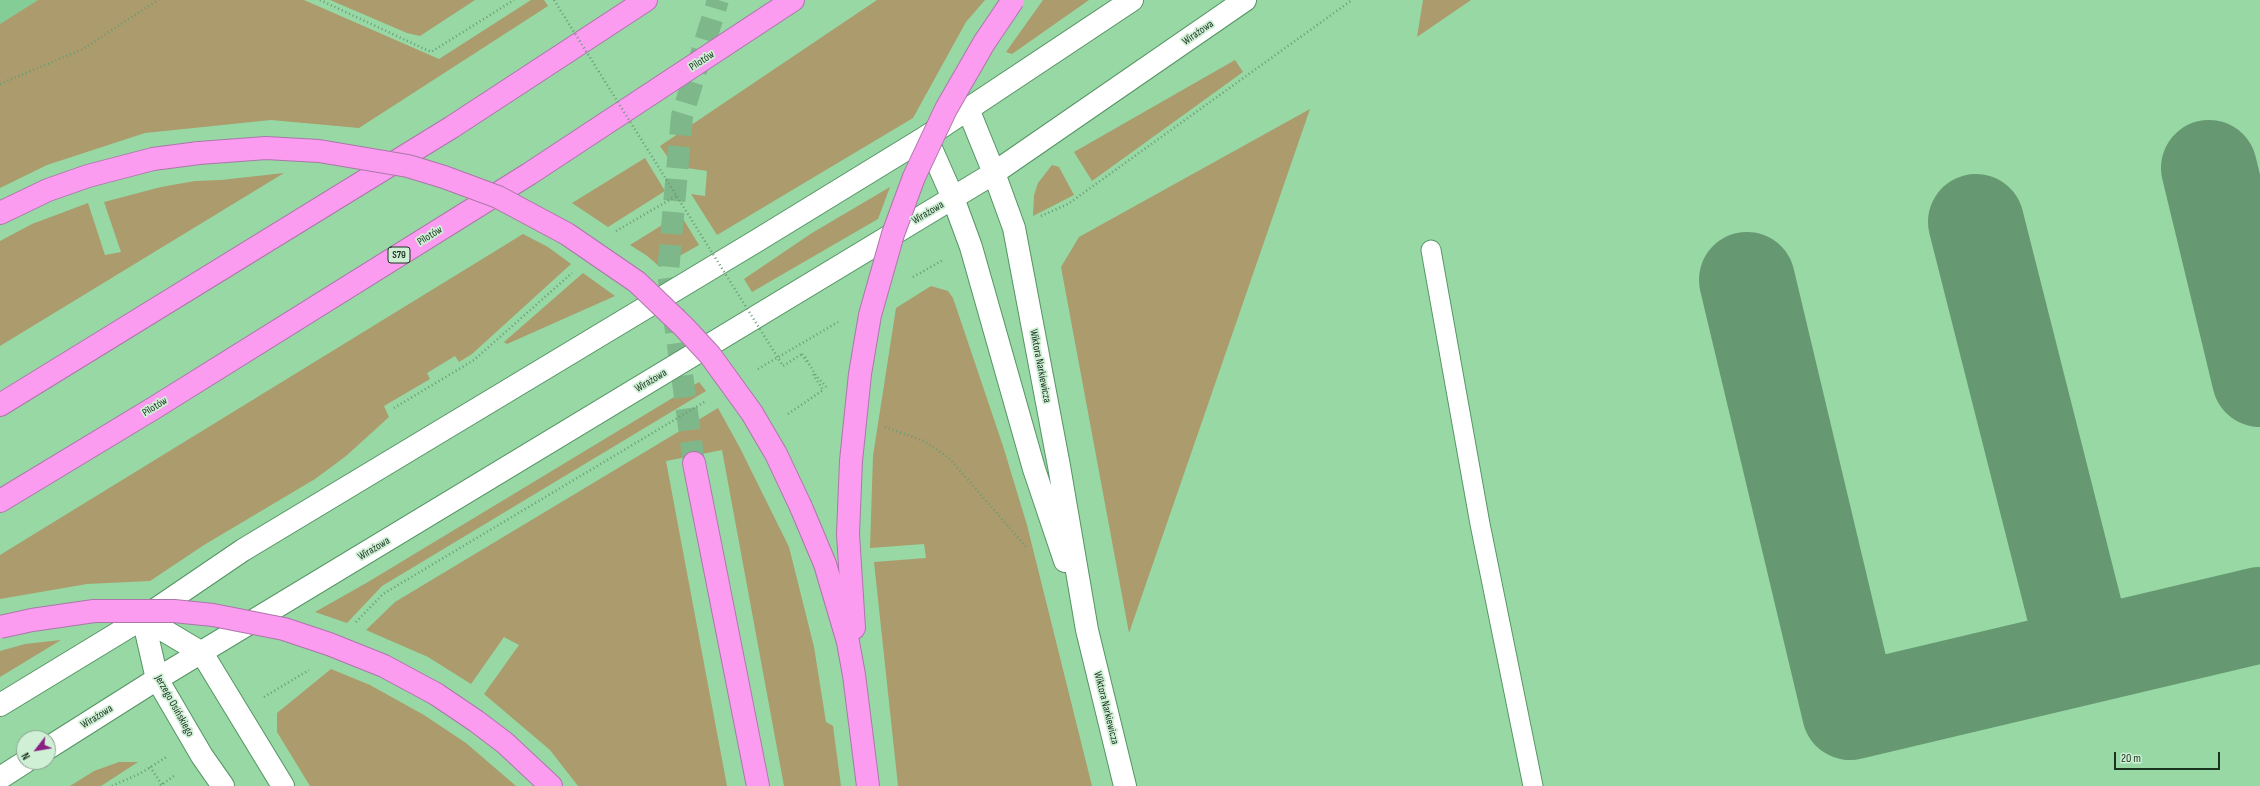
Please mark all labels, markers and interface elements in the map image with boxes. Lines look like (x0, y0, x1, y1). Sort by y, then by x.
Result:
street label: Wirażowa (1180, 18, 1216, 48)
street label: Pilotów (687, 48, 717, 74)
street label: Wirażowa (910, 198, 946, 228)
street label: Pilotów (415, 223, 445, 249)
road number: S79 (388, 247, 410, 263)
street label: Wiktora Narkiewicza (1026, 328, 1054, 404)
street label: Wirażowa (633, 366, 669, 396)
street label: Pilotów (140, 394, 170, 420)
street label: Wirażowa (356, 534, 392, 564)
street label: Wiktora Narkiewicza (1091, 670, 1121, 746)
street label: Jerzego Osińskiego (152, 673, 196, 739)
street label: Wirażowa (79, 702, 115, 732)
north arrow (16, 730, 56, 770)
scale bar (2116, 744, 2222, 770)
text: N (19, 750, 33, 762)
text: 20 m (2121, 751, 2141, 766)

